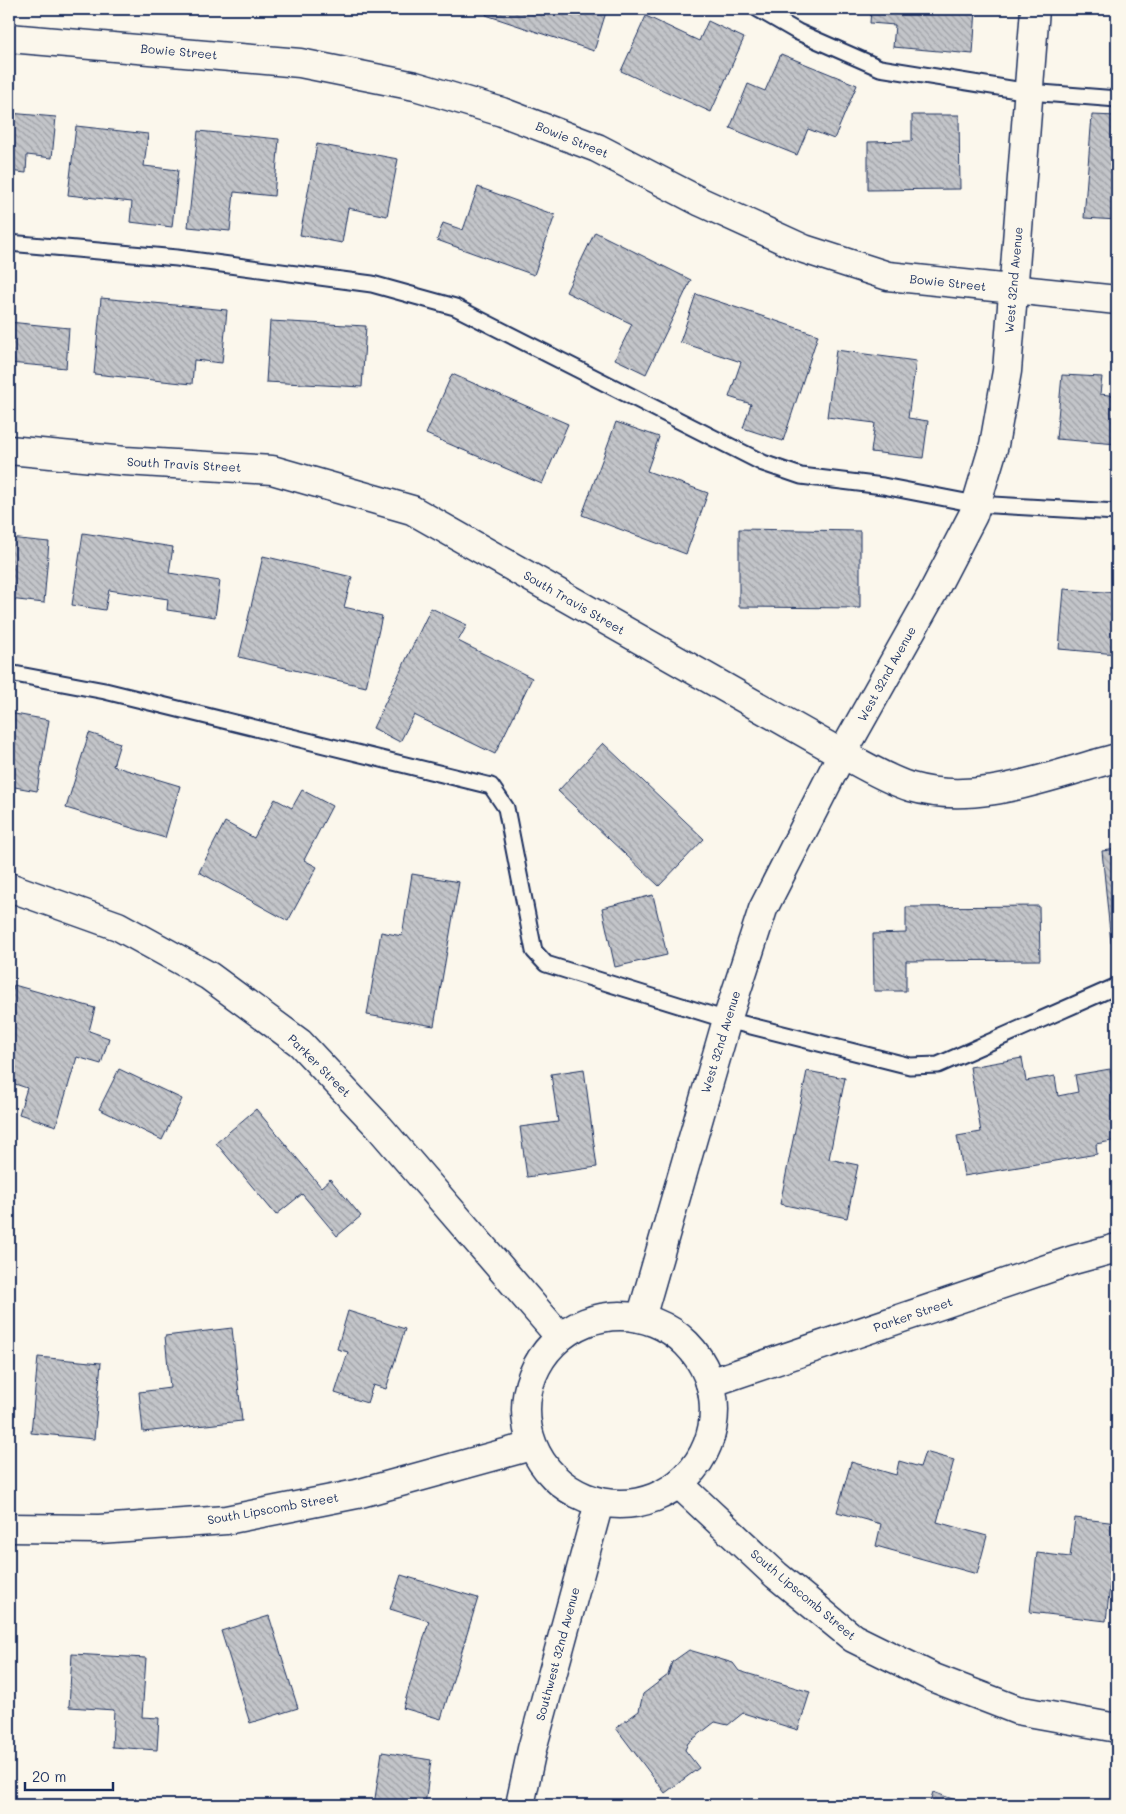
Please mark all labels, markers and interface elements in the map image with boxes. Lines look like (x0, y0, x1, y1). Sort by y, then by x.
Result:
street label: Bowie Street (140, 40, 218, 62)
street label: Bowie Street (534, 117, 611, 161)
street label: West 32nd Avenue (1000, 226, 1026, 334)
street label: Bowie Street (909, 270, 987, 294)
street label: South Travis Street (127, 453, 242, 475)
street label: South Travis Street (521, 567, 628, 638)
street label: West 32nd Avenue (853, 623, 919, 724)
street label: West 32nd Avenue (697, 989, 743, 1095)
street label: Parker Street (285, 1030, 355, 1100)
street label: Parker Street (871, 1293, 954, 1335)
street label: South Lipscomb Street (206, 1489, 340, 1527)
street label: South Lipscomb Street (748, 1545, 860, 1643)
street label: Southwest 32nd Avenue (532, 1585, 583, 1722)
scale bar (25, 1759, 112, 1791)
text: 20 m (32, 1766, 66, 1786)

